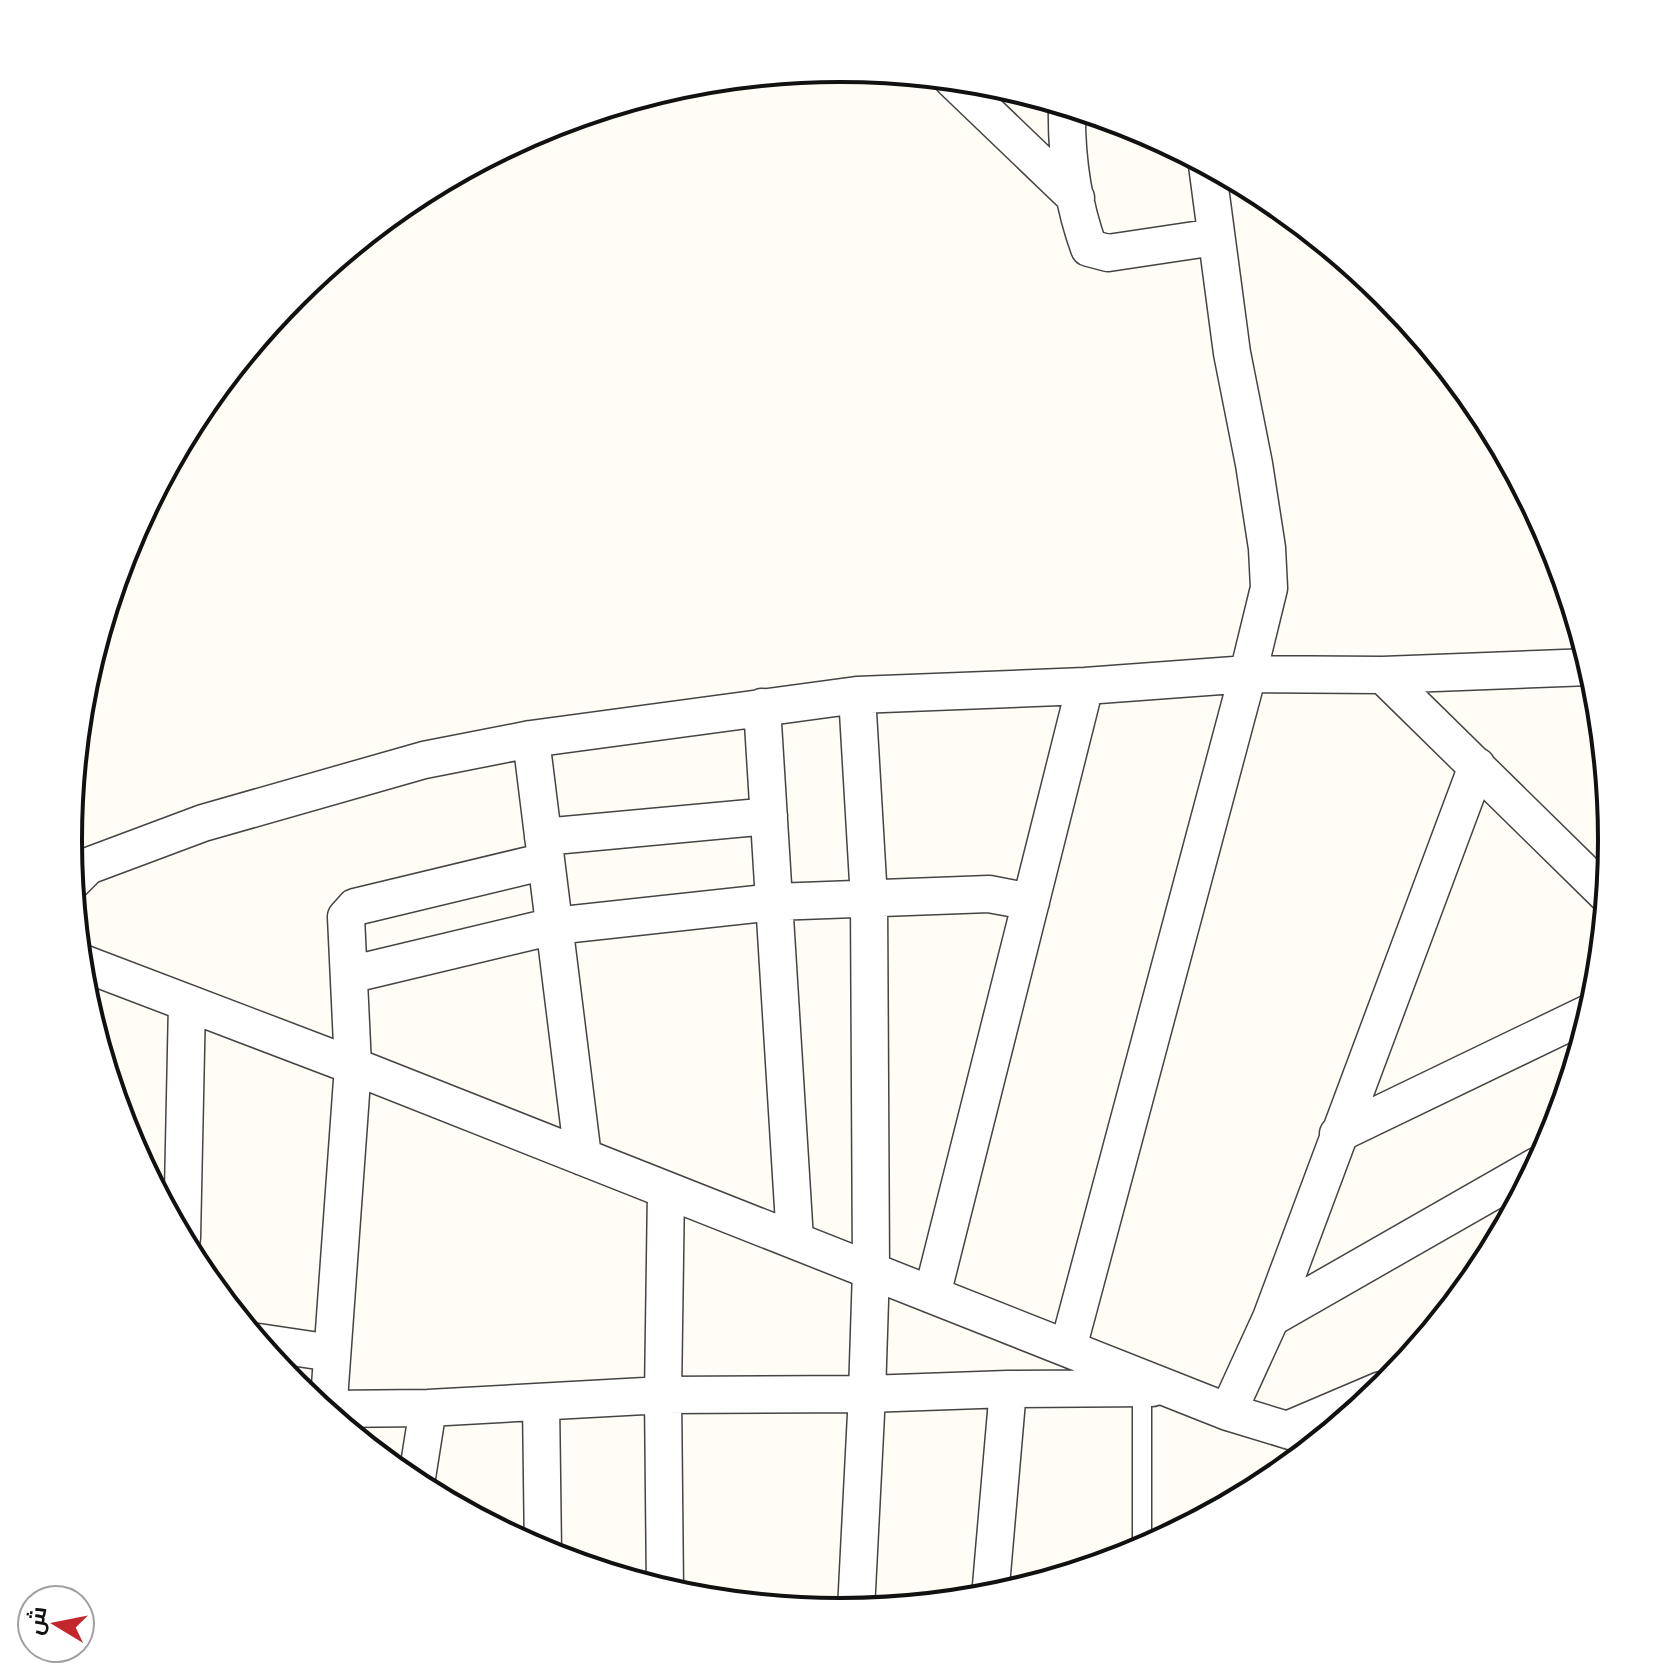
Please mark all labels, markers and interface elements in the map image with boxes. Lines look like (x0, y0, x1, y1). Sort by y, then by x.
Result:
north arrow (16, 1584, 96, 1664)
text: ش (18, 1604, 53, 1637)

